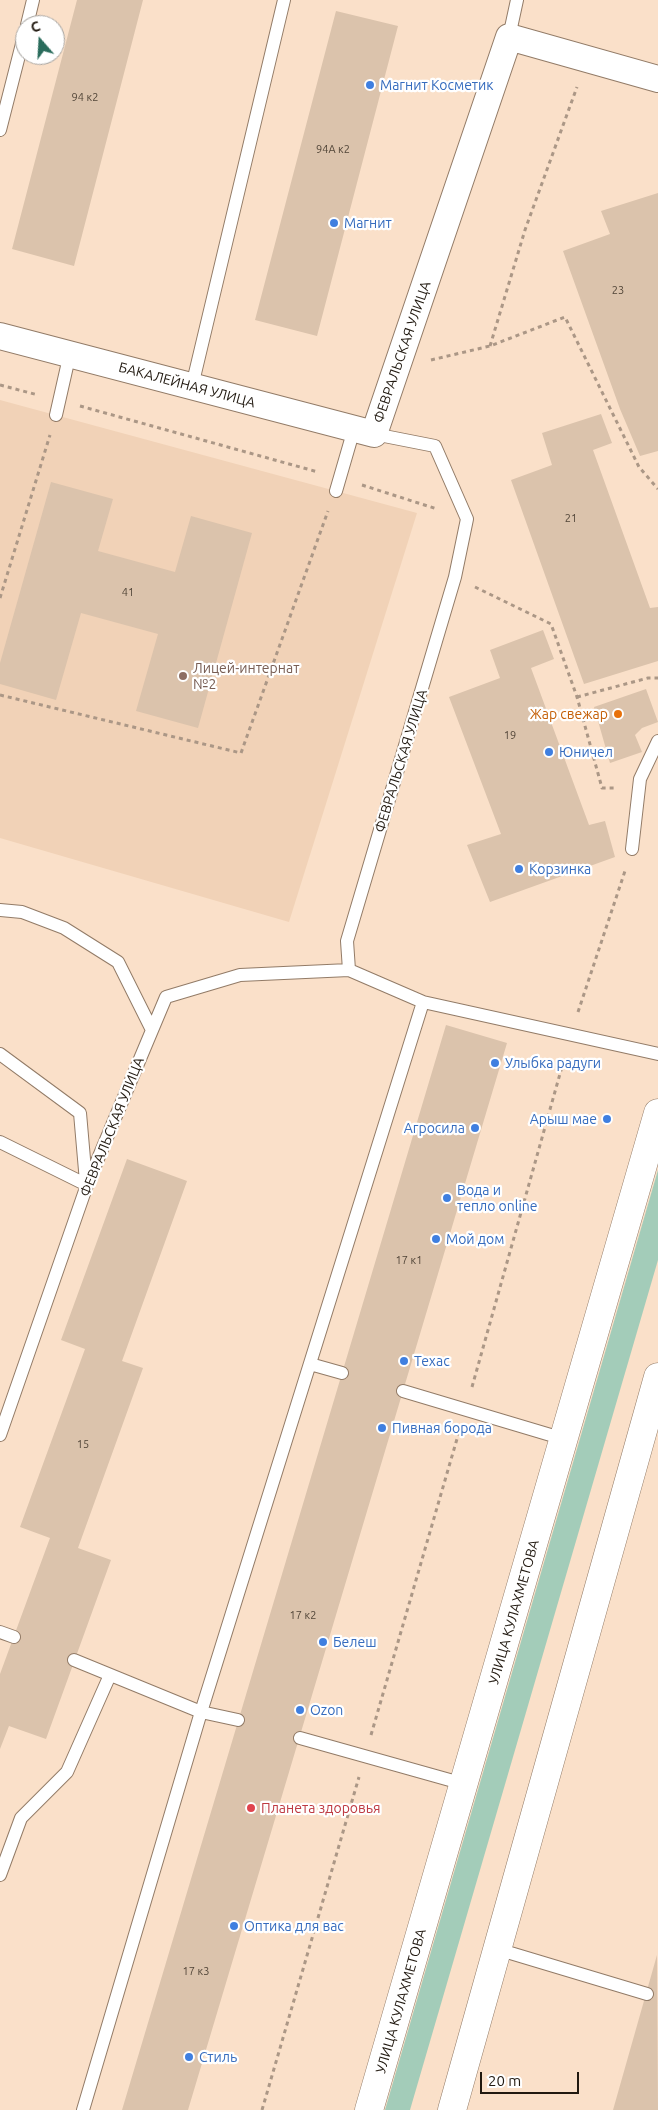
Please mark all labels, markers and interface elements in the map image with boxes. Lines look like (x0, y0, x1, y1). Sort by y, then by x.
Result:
north arrow (15, 15, 65, 65)
text: С (29, 18, 42, 36)
place label: Магнит Косметик (380, 77, 494, 93)
marker: Магнит Косметик (364, 79, 376, 91)
house number: 94 к2 (72, 90, 98, 104)
house number: 94А к2 (316, 142, 350, 156)
place label: Магнит (344, 215, 392, 231)
marker: Магнит (328, 217, 340, 229)
street label: ФЕВРАЛЬСКАЯ УЛИЦА (370, 279, 434, 425)
house number: 23 (612, 283, 624, 297)
street label: БАКАЛЕЙНАЯ УЛИЦА (117, 359, 257, 411)
house number: 21 (565, 511, 577, 525)
house number: 41 (122, 585, 134, 599)
place label: Лицей-интернат №2 (193, 660, 299, 692)
marker: Лицей-интернат №2 (177, 670, 189, 682)
street label: ФЕВРАЛЬСКАЯ УЛИЦА (371, 687, 431, 835)
place label: Жар свежар (530, 706, 608, 722)
marker: Жар свежар (612, 708, 624, 720)
house number: 19 (504, 728, 516, 742)
place label: Юничел (559, 744, 613, 760)
marker: Юничел (543, 746, 555, 758)
place label: Корзинка (529, 861, 591, 877)
marker: Корзинка (513, 863, 525, 875)
street label: ФЕВРАЛЬСКАЯ УЛИЦА (76, 1055, 148, 1199)
place label: Улыбка радуги (505, 1055, 601, 1071)
marker: Улыбка радуги (489, 1057, 501, 1069)
place label: Арыш мае (530, 1111, 597, 1127)
marker: Арыш мае (601, 1113, 613, 1125)
place label: Агросила (404, 1120, 465, 1136)
marker: Агросила (469, 1122, 481, 1134)
place label: Вода и тепло online (457, 1182, 538, 1214)
marker: Вода и тепло online (441, 1192, 453, 1204)
place label: Мой дом (446, 1231, 504, 1247)
marker: Мой дом (430, 1233, 442, 1245)
house number: 17 к1 (396, 1253, 422, 1267)
place label: Техас (414, 1353, 450, 1369)
marker: Техас (398, 1355, 410, 1367)
place label: Пивная борода (392, 1420, 492, 1436)
marker: Пивная борода (376, 1422, 388, 1434)
house number: 15 (77, 1437, 89, 1451)
street label: УЛИЦА КУЛАХМЕТОВА (485, 1538, 543, 1686)
house number: 17 к2 (290, 1608, 316, 1622)
place label: Белеш (333, 1634, 377, 1650)
marker: Белеш (317, 1636, 329, 1648)
place label: Ozon (310, 1702, 343, 1718)
marker: Ozon (294, 1704, 306, 1716)
place label: Планета здоровья (261, 1800, 381, 1816)
marker: Планета здоровья (245, 1802, 257, 1814)
place label: Оптика для вас (244, 1918, 344, 1934)
marker: Оптика для вас (228, 1920, 240, 1932)
street label: УЛИЦА КУЛАХМЕТОВА (372, 1927, 430, 2075)
house number: 17 к3 (183, 1964, 209, 1978)
place label: Стиль (199, 2049, 237, 2065)
marker: Стиль (183, 2051, 195, 2063)
scale bar (483, 2062, 582, 2094)
text: 20 m (488, 2072, 521, 2089)

